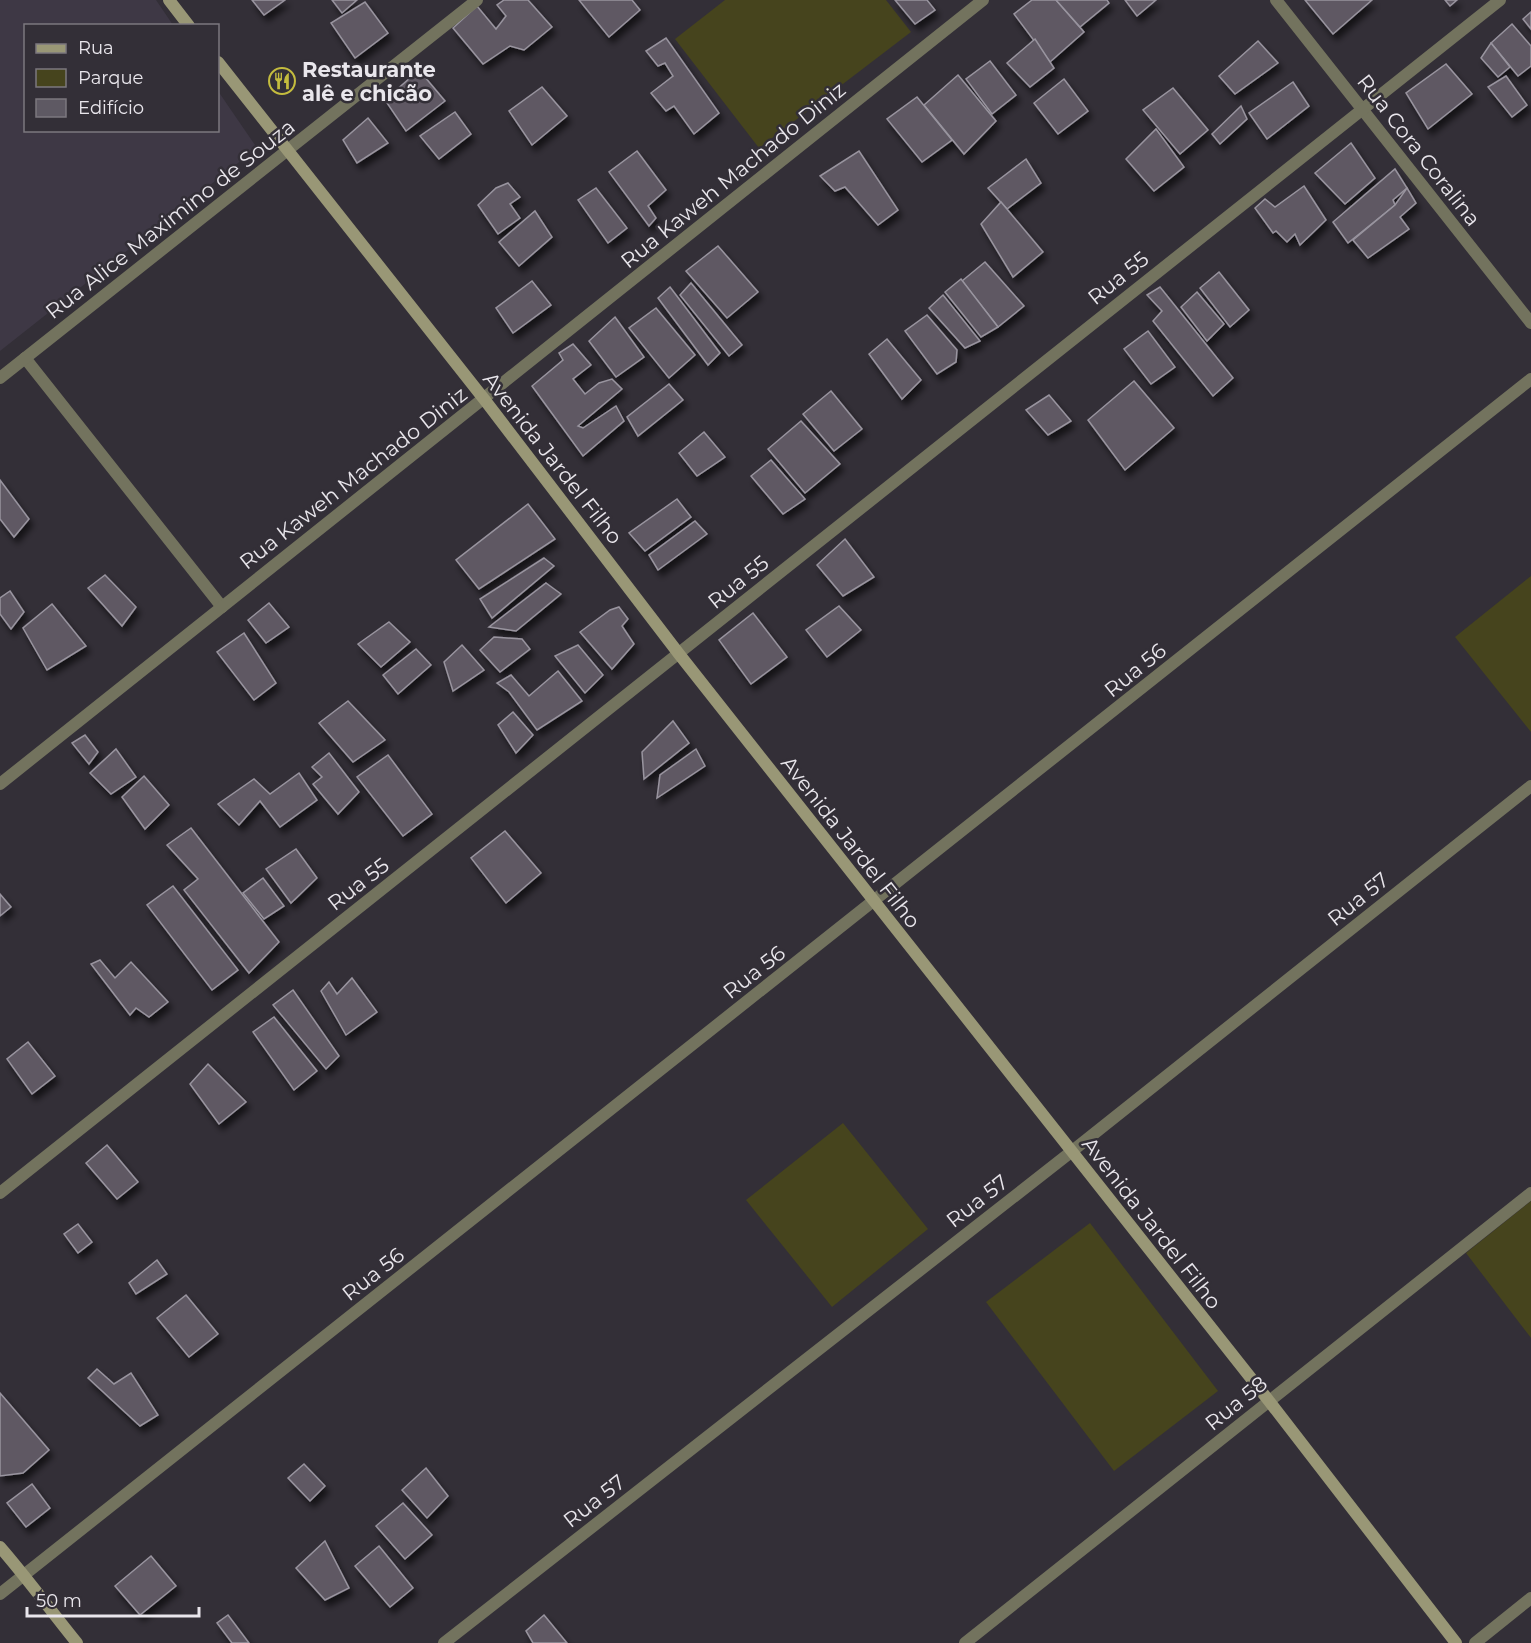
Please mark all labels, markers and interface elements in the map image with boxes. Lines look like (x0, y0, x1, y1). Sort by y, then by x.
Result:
legend (24, 24, 219, 132)
text: Rua (78, 37, 114, 59)
place label: Restaurante alê e chicão (302, 57, 436, 106)
restaurant icon: Restaurante alê e chicão (267, 66, 297, 96)
text: Parque (78, 67, 144, 89)
street label: Rua Cora Coralina (1352, 69, 1486, 231)
street label: Rua Kaweh Machado Diniz (616, 77, 850, 273)
text: Edifício (78, 97, 144, 119)
street label: Rua Alice Maximino de Souza (40, 114, 300, 324)
street label: Rua 55 (1083, 246, 1153, 310)
street label: Avenida Jardel Filho (478, 367, 628, 549)
street label: Rua Kaweh Machado Diniz (234, 381, 472, 575)
street label: Rua 55 (703, 550, 773, 614)
street label: Rua 56 (1099, 638, 1171, 702)
street label: Avenida Jardel Filho (776, 751, 926, 933)
street label: Rua 55 (322, 852, 394, 916)
street label: Rua 57 (1322, 867, 1394, 931)
street label: Rua 56 (718, 940, 790, 1004)
street label: Avenida Jardel Filho (1077, 1132, 1227, 1314)
street label: Rua 57 (941, 1169, 1013, 1233)
street label: Rua 56 (337, 1242, 409, 1306)
street label: Rua 58 (1200, 1370, 1272, 1436)
street label: Rua 57 (558, 1469, 630, 1533)
scale bar (27, 1580, 200, 1618)
text: 50 m (36, 1590, 82, 1612)

